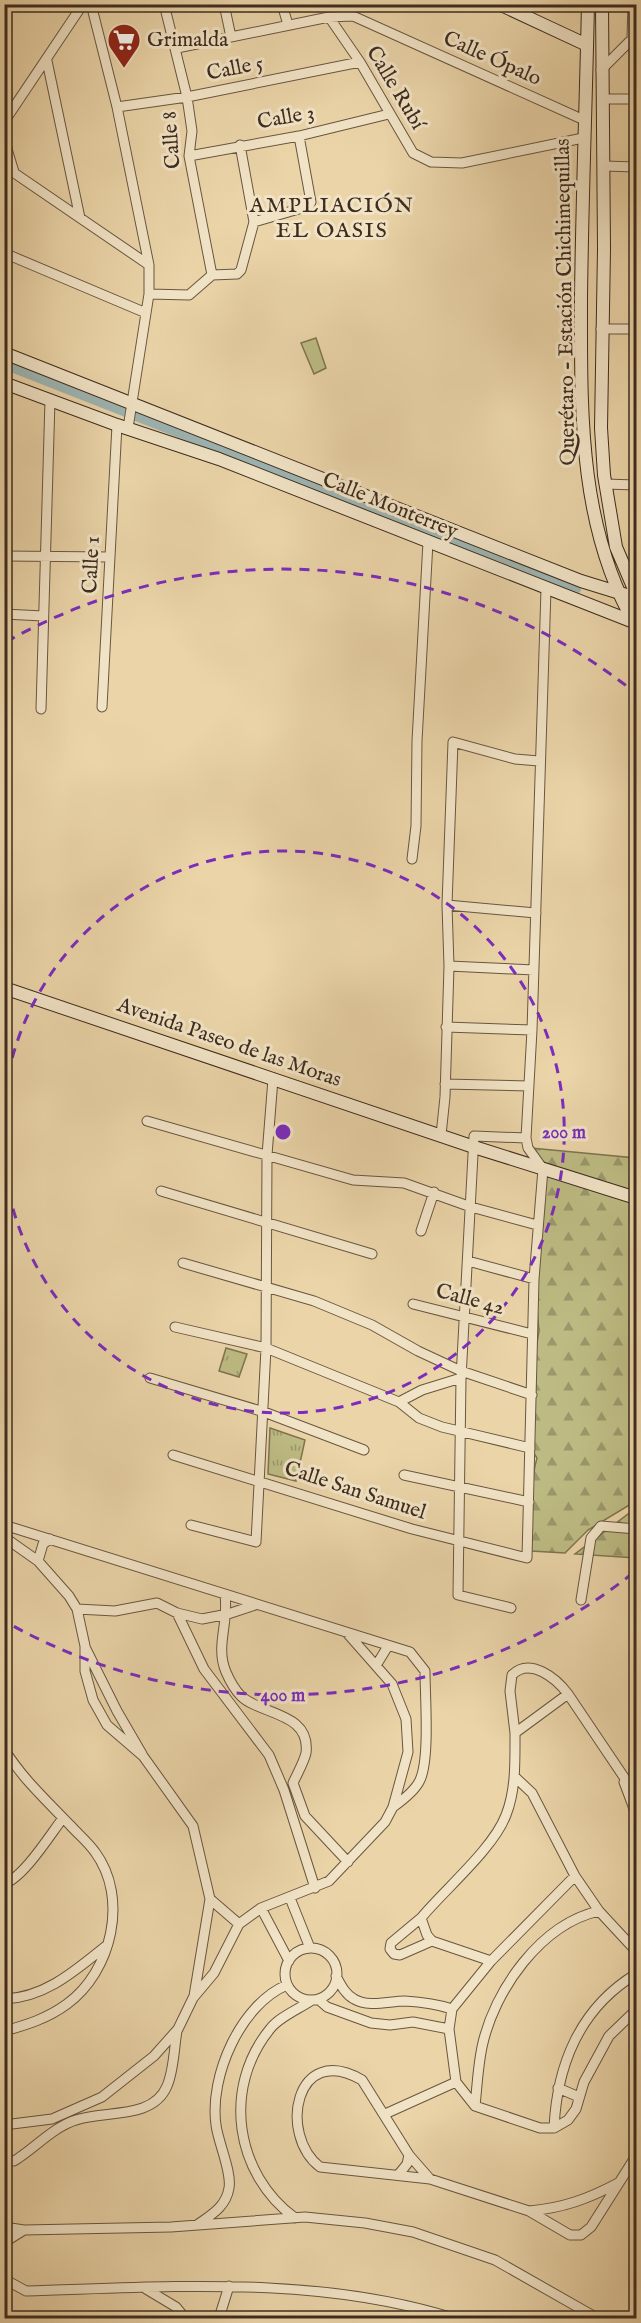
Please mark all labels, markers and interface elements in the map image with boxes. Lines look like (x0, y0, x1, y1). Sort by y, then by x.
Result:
supermarket icon: Grimalda (106, 22, 142, 69)
street label: Calle Ópalo (439, 24, 546, 93)
place label: Grimalda (147, 27, 229, 54)
street label: Calle Rubí (359, 41, 431, 136)
street label: Calle 5 (204, 50, 266, 88)
street label: Calle 3 (255, 100, 317, 136)
street label: Calle 8 (157, 110, 187, 170)
street label: Querétaro - Estación Chichimequillas (550, 138, 582, 466)
district label: AMPLIACIÓN EL OASIS (249, 192, 414, 245)
street label: Calle Monterrey (318, 467, 462, 546)
street label: Calle 1 (77, 536, 107, 594)
street label: Avenida Paseo de las Moras (112, 992, 345, 1094)
centre of rings (273, 1122, 293, 1142)
text: 200 m (542, 1122, 586, 1145)
street label: Calle 42 (433, 1278, 507, 1322)
street label: Calle San Samuel (281, 1455, 430, 1527)
text: 400 m (261, 1685, 305, 1708)

